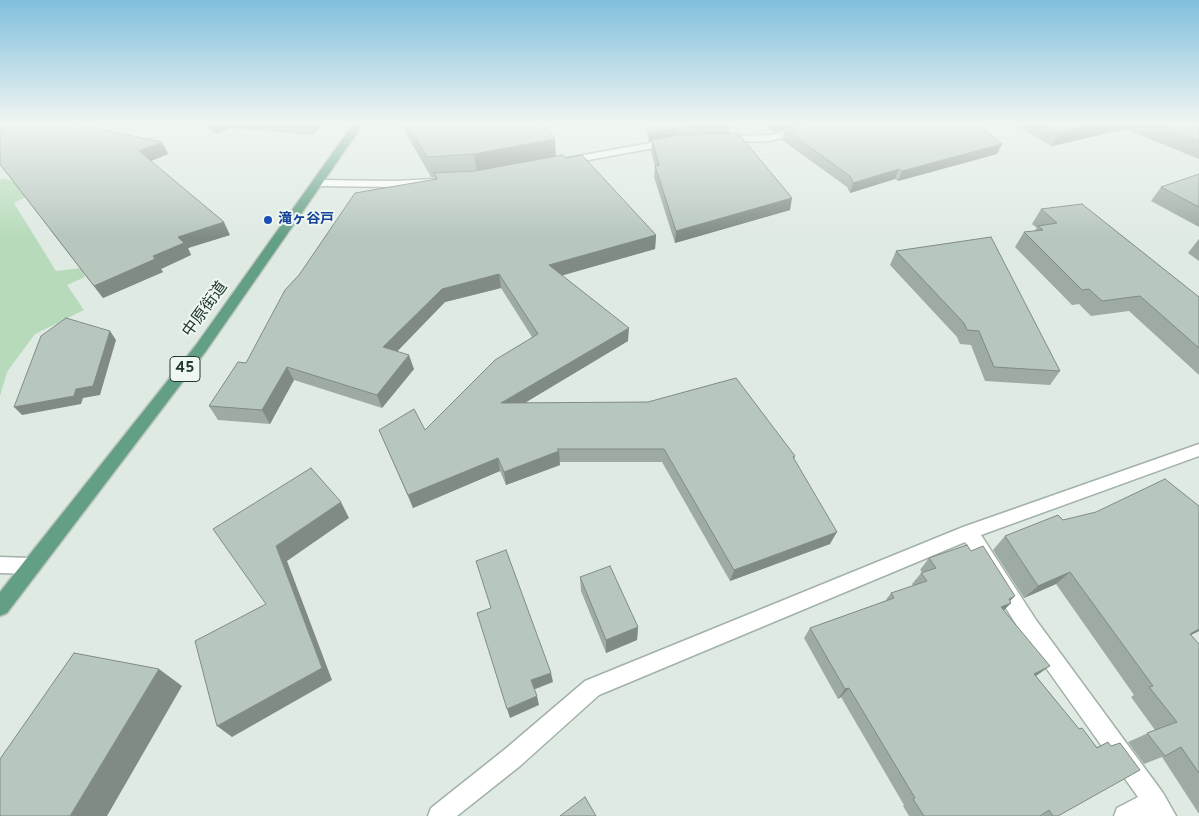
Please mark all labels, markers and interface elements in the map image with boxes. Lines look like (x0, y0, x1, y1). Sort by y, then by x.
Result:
place label: 滝ヶ谷戸 (278, 212, 334, 228)
marker: 滝ヶ谷戸 (262, 214, 274, 226)
street label: 中原街道 (179, 278, 233, 342)
road number: 45 (170, 356, 200, 382)

